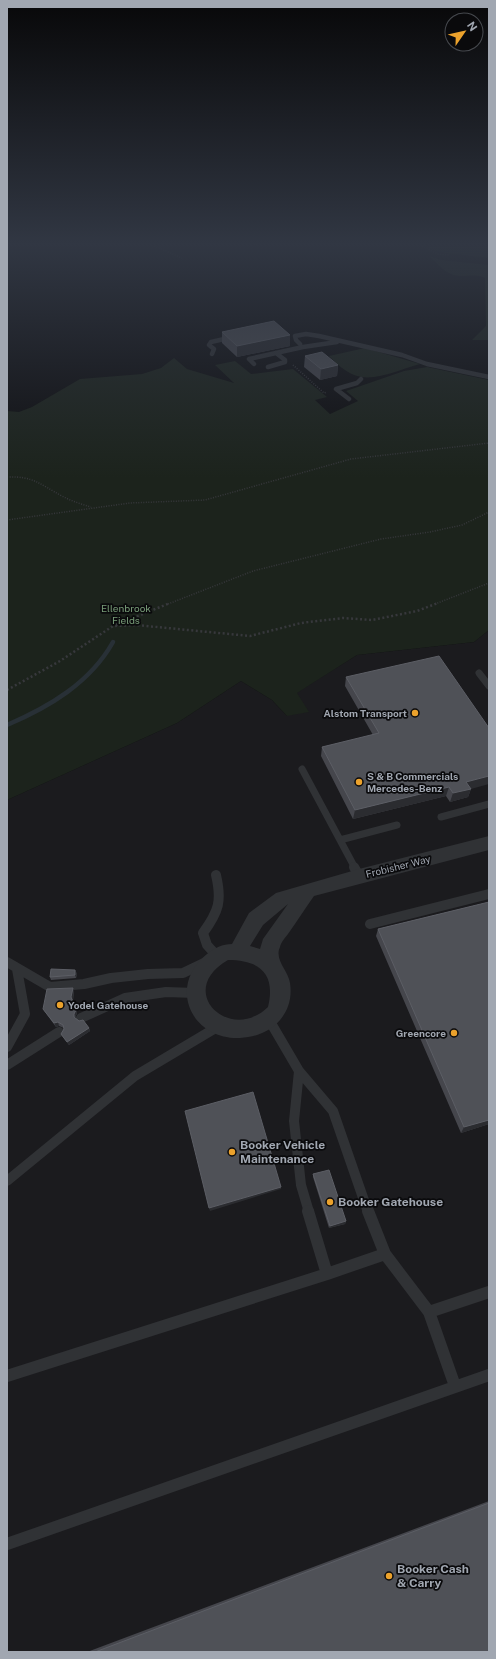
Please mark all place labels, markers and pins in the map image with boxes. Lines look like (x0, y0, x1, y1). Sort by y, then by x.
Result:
place label: Alstom Transport (323, 707, 407, 719)
marker: Alstom Transport (410, 708, 420, 718)
place label: S & B Commercials Mercedes-Benz (367, 770, 458, 794)
marker: S & B Commercials Mercedes-Benz (354, 777, 364, 787)
place label: Yodel Gatehouse (68, 999, 149, 1011)
marker: Yodel Gatehouse (55, 1000, 65, 1010)
place label: Greencore (396, 1027, 446, 1039)
marker: Greencore (449, 1028, 459, 1038)
place label: Booker Vehicle Maintenance (240, 1138, 325, 1166)
marker: Booker Vehicle Maintenance (227, 1147, 237, 1157)
place label: Booker Gatehouse (338, 1195, 443, 1209)
marker: Booker Gatehouse (325, 1197, 335, 1207)
place label: Booker Cash & Carry (397, 1562, 469, 1590)
marker: Booker Cash & Carry (384, 1571, 394, 1581)

